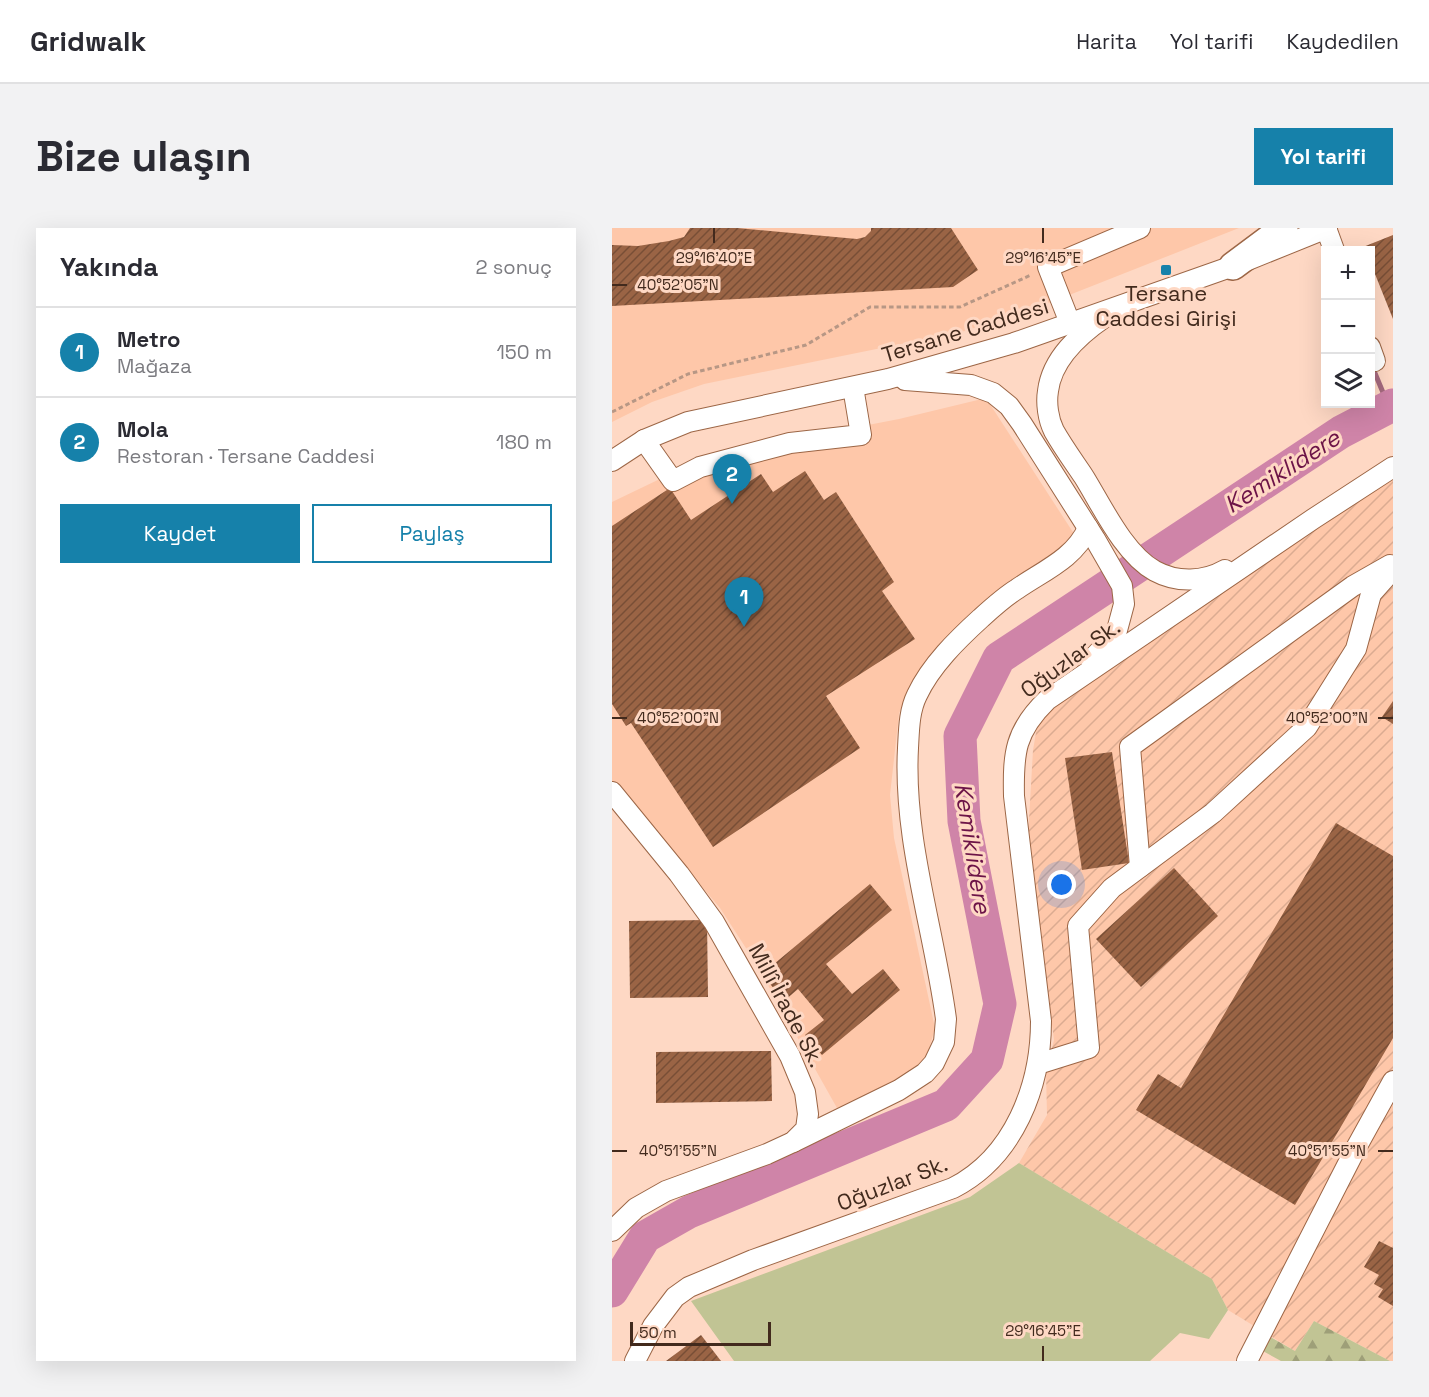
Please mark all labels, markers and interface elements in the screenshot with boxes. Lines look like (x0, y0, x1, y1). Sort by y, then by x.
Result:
text: Gridwalk (30, 23, 146, 59)
text: Harita (1076, 28, 1137, 55)
text: Yol tarifi (1170, 28, 1253, 55)
text: Kaydedilen (1286, 28, 1399, 55)
button: Yol tarifi (1254, 128, 1393, 185)
text: Bize ulaşın (36, 130, 252, 183)
map controls (1321, 246, 1375, 408)
button: + (1321, 246, 1375, 300)
text: 29°16'40"E (676, 248, 752, 267)
text: 29°16'45"E (1005, 248, 1081, 267)
text: Yakında (60, 250, 158, 284)
text: 2 sonuç (476, 254, 552, 280)
marker: Tersane Caddesi Girişi (1159, 263, 1173, 277)
text: 40°52'05"N (637, 275, 719, 294)
place label: Tersane Caddesi Girişi (1095, 279, 1237, 332)
street label: Tersane Caddesi (878, 291, 1052, 369)
button: − (1321, 300, 1375, 354)
text: Metro (117, 325, 181, 353)
text: 1 (75, 339, 84, 365)
text: 150 m (497, 339, 552, 365)
text: Mağaza (117, 353, 192, 379)
button: layers (1321, 354, 1375, 408)
text: Mola (117, 415, 168, 443)
water label: Kemiklidere (1218, 422, 1346, 520)
text: 2 (74, 429, 85, 455)
text: 180 m (496, 429, 552, 455)
text: Restoran · Tersane Caddesi (117, 443, 375, 469)
pin: 2 (712, 454, 752, 504)
button: Kaydet (60, 504, 300, 563)
button: Paylaş (312, 504, 552, 563)
pin: 1 (724, 578, 764, 627)
street label: Oğuzlar Sk. (1015, 612, 1125, 704)
text: 40°52'00"N (637, 708, 719, 727)
text: 40°52'00"N (1286, 708, 1368, 727)
water label: Kemiklidere (947, 780, 999, 916)
your location (1047, 870, 1076, 899)
street label: Millî İrade Sk. (743, 938, 831, 1072)
text: 40°51'55"N (639, 1141, 717, 1160)
text: 40°51'55"N (1288, 1141, 1366, 1160)
street label: Oğuzlar Sk. (833, 1149, 951, 1217)
scale bar (630, 1319, 771, 1346)
text: 29°16'45"E (1005, 1321, 1081, 1340)
text: 50 m (639, 1322, 677, 1343)

